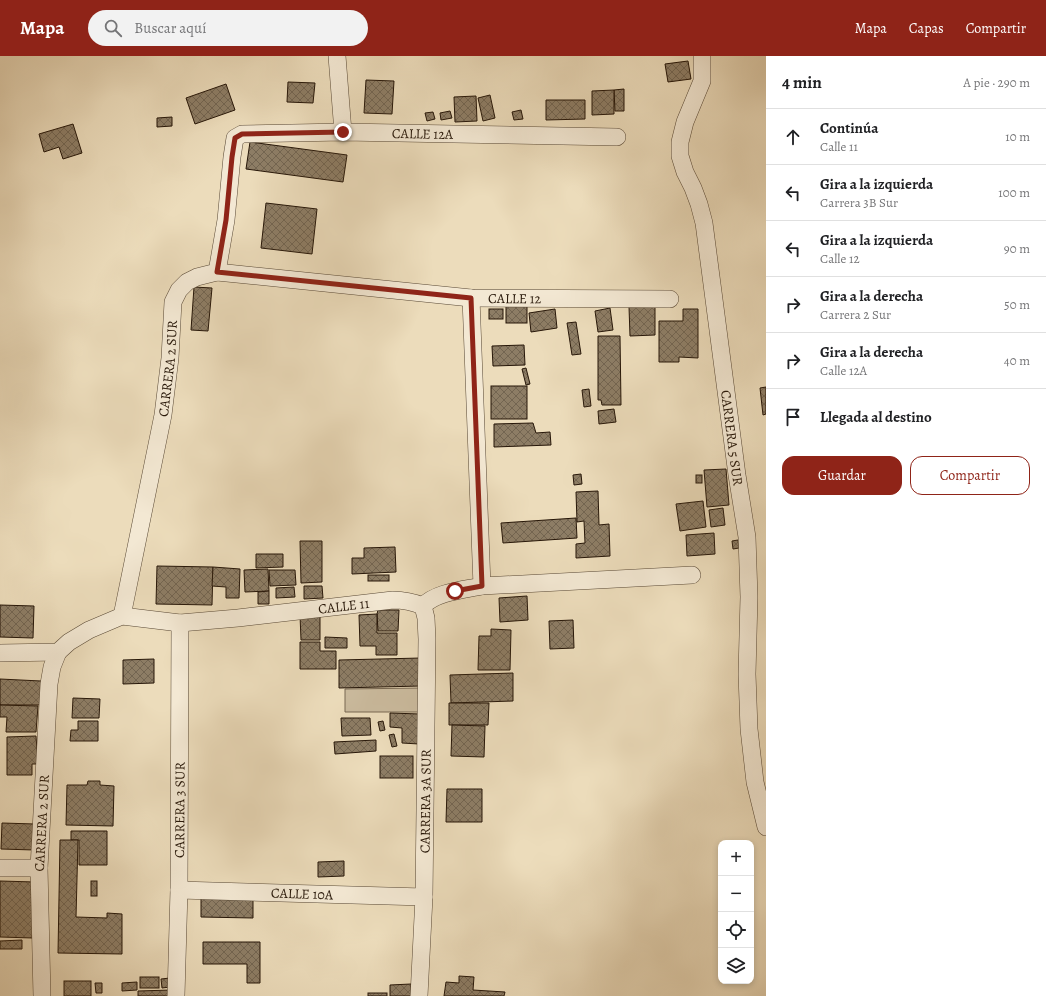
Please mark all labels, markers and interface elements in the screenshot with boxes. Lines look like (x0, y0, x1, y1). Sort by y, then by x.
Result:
search box (88, 10, 368, 46)
text: Mapa (20, 15, 64, 41)
icon: search (102, 17, 124, 39)
text: Buscar aquí (134, 18, 206, 38)
text: Mapa (855, 19, 887, 38)
text: Capas (909, 19, 944, 38)
text: Compartir (966, 19, 1026, 38)
text: 4 min (782, 71, 822, 94)
text: A pie · 290 m (963, 74, 1030, 91)
text: Continúa (820, 118, 878, 138)
route end (334, 123, 352, 141)
street label: CALLE 12A (392, 123, 454, 144)
icon: ahead (782, 126, 804, 148)
text: 10 m (1005, 128, 1030, 145)
text: Calle 11 (820, 138, 858, 155)
text: Gira a la izquierda (820, 174, 933, 194)
icon: left (782, 182, 804, 204)
text: 100 m (998, 184, 1030, 201)
text: Carrera 3B Sur (820, 194, 898, 211)
text: Gira a la izquierda (820, 230, 933, 250)
icon: left (782, 238, 804, 260)
text: 90 m (1004, 240, 1030, 257)
text: Calle 12 (820, 250, 860, 267)
text: Gira a la derecha (820, 286, 923, 306)
street label: CALLE 12 (488, 289, 542, 308)
icon: right (782, 294, 804, 316)
text: 50 m (1004, 296, 1030, 313)
text: Carrera 2 Sur (820, 306, 891, 323)
street label: CARRERA 2 SUR (153, 319, 182, 418)
text: Gira a la derecha (820, 342, 923, 362)
icon: right (782, 350, 804, 372)
text: 40 m (1004, 352, 1030, 369)
text: Calle 12A (820, 362, 867, 379)
street label: CARRERA 5 SUR (716, 389, 748, 487)
icon: arrive (782, 406, 804, 428)
text: Llegada al destino (820, 407, 932, 427)
button: Guardar (782, 456, 902, 495)
button: Compartir (910, 456, 1030, 495)
route start (446, 582, 464, 600)
street label: CALLE 11 (317, 593, 370, 618)
street label: CARRERA 3A SUR (415, 748, 435, 853)
street label: CARRERA 3 SUR (170, 762, 189, 858)
street label: CARRERA 2 SUR (29, 774, 54, 872)
map controls (718, 840, 754, 984)
button: + (718, 840, 754, 876)
button: − (718, 876, 754, 912)
street label: CALLE 10A (271, 883, 334, 904)
button: locate (718, 912, 754, 948)
button: layers (718, 948, 754, 984)

